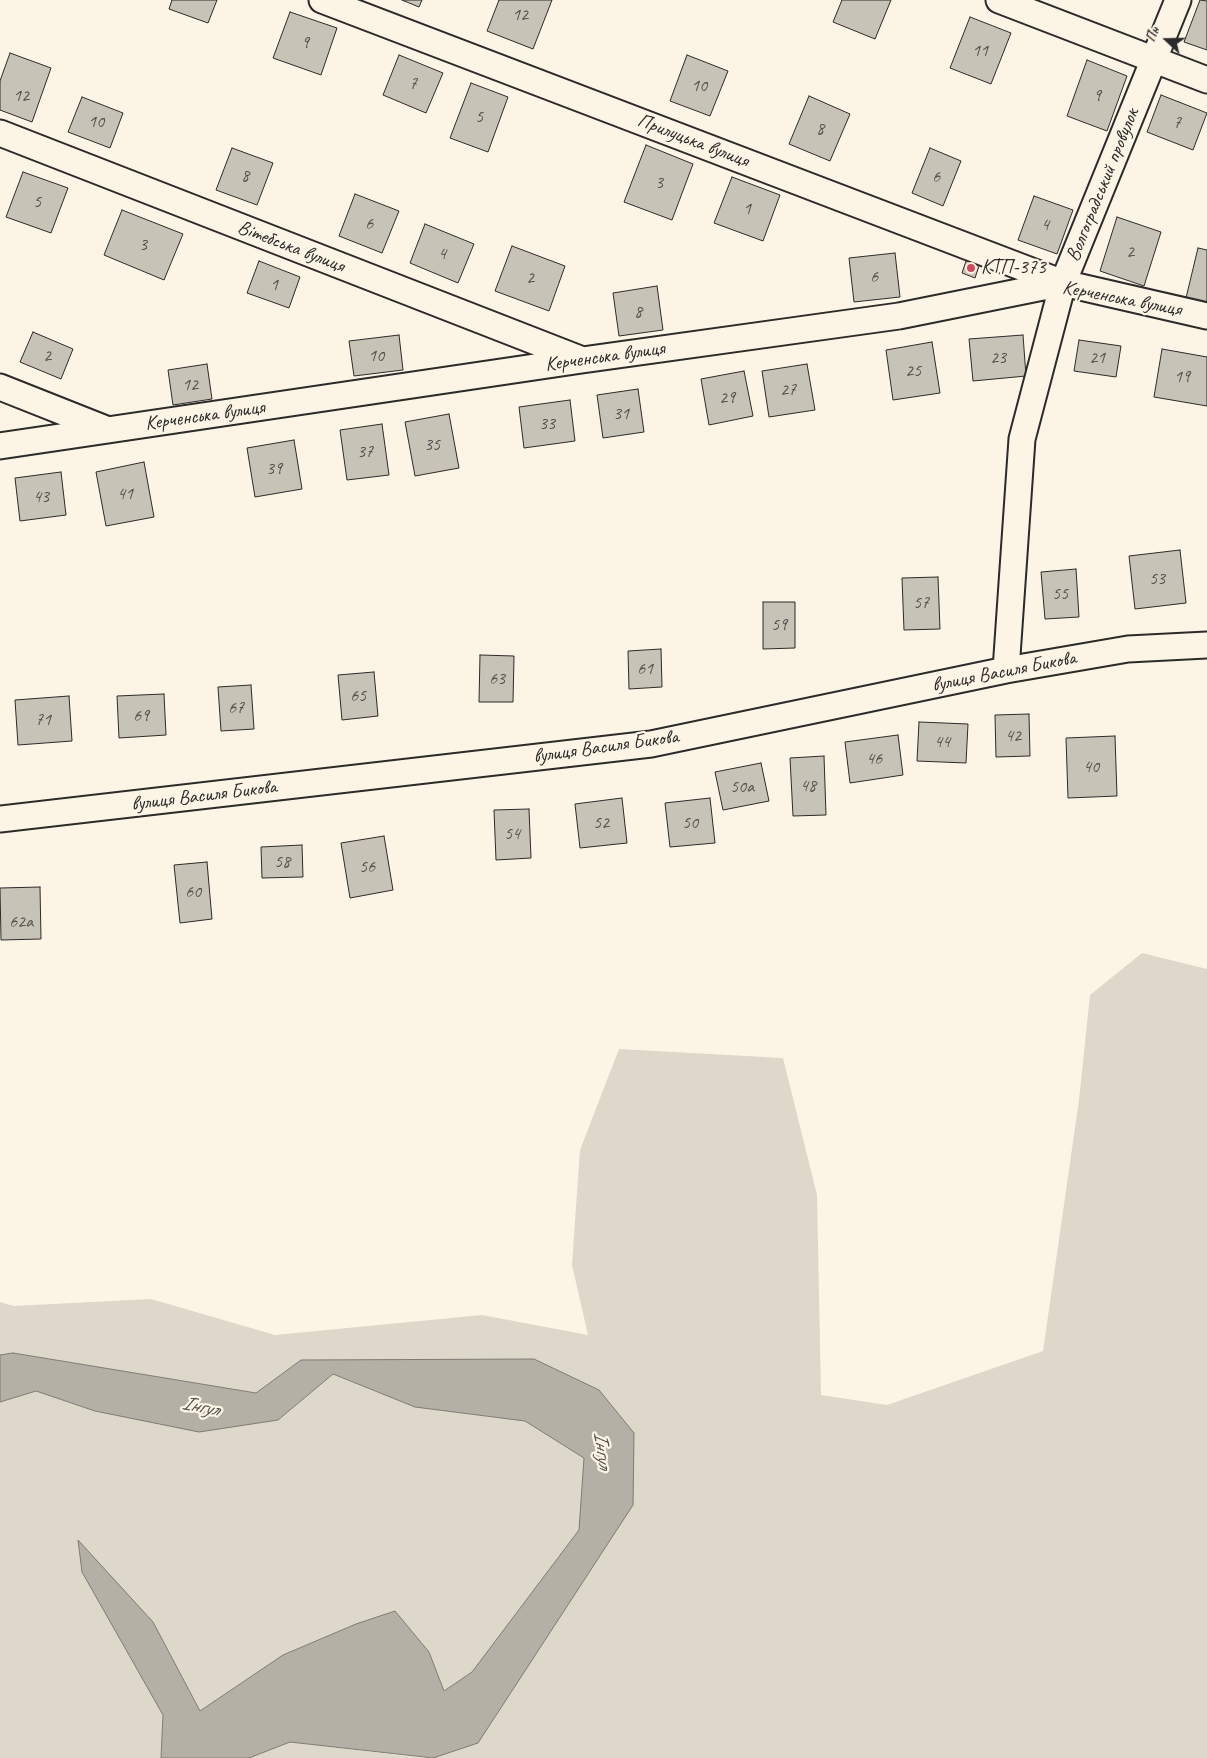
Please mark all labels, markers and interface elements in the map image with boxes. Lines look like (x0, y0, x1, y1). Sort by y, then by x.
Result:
house number: 12 (512, 4, 528, 26)
north arrow (1142, 15, 1192, 65)
text: Пн (1142, 25, 1163, 44)
house number: 9 (301, 32, 309, 54)
house number: 11 (972, 40, 988, 62)
house number: 7 (409, 73, 417, 95)
house number: 10 (691, 75, 707, 97)
house number: 12 (13, 85, 29, 107)
house number: 9 (1093, 85, 1101, 107)
street label: Волгоградський провулок (1061, 105, 1145, 265)
house number: 5 (475, 106, 483, 128)
street label: Прилуцька вулиця (634, 109, 752, 173)
house number: 10 (88, 111, 104, 133)
house number: 7 (1173, 112, 1181, 134)
house number: 8 (816, 118, 824, 140)
house number: 8 (241, 165, 249, 187)
house number: 6 (932, 166, 940, 188)
house number: 3 (655, 172, 663, 194)
house number: 5 (33, 191, 41, 213)
house number: 1 (743, 198, 751, 220)
house number: 6 (365, 213, 373, 235)
house number: 4 (1041, 214, 1049, 236)
street label: Вітебська вулиця (234, 216, 348, 278)
house number: 3 (139, 234, 147, 256)
house number: 2 (1126, 241, 1134, 263)
house number: 4 (438, 243, 446, 265)
place label: КТП-373 (981, 256, 1046, 280)
marker: КТП-373 (965, 262, 977, 274)
house number: 6 (870, 266, 878, 288)
house number: 2 (526, 267, 534, 289)
house number: 1 (270, 274, 278, 296)
street label: Керченська вулиця (1061, 276, 1183, 322)
house number: 8 (634, 301, 642, 323)
street label: Керченська вулиця (544, 337, 666, 377)
house number: 2 (43, 345, 51, 367)
house number: 10 (368, 345, 384, 367)
house number: 23 (990, 347, 1006, 369)
house number: 21 (1089, 347, 1105, 369)
house number: 25 (905, 360, 921, 382)
house number: 19 (1174, 366, 1190, 388)
house number: 12 (182, 374, 198, 396)
house number: 27 (780, 379, 796, 401)
house number: 29 (719, 387, 735, 409)
street label: Керченська вулиця (144, 396, 266, 436)
house number: 31 (613, 403, 629, 425)
house number: 33 (539, 413, 555, 435)
house number: 35 (424, 434, 440, 456)
house number: 37 (357, 441, 373, 463)
house number: 39 (266, 458, 282, 480)
house number: 41 (117, 483, 133, 505)
house number: 43 (33, 486, 49, 508)
house number: 53 (1149, 568, 1165, 590)
house number: 55 (1052, 583, 1068, 605)
house number: 57 (913, 592, 929, 614)
house number: 59 (771, 614, 787, 636)
street label: вулиця Василя Бикова (930, 646, 1078, 698)
house number: 61 (637, 658, 653, 680)
house number: 63 (489, 668, 505, 690)
house number: 65 (350, 685, 366, 707)
house number: 67 (228, 697, 244, 719)
house number: 69 (133, 705, 149, 727)
house number: 71 (35, 709, 51, 731)
street label: вулиця Василя Бикова (532, 725, 680, 769)
house number: 42 (1005, 725, 1021, 747)
house number: 44 (934, 731, 950, 753)
house number: 46 (866, 748, 882, 770)
house number: 40 (1083, 756, 1099, 778)
street label: вулиця Василя Бикова (130, 775, 278, 817)
house number: 48 (800, 775, 816, 797)
house number: 50а (730, 776, 754, 798)
house number: 52 (593, 812, 609, 834)
house number: 50 (682, 812, 698, 834)
house number: 54 (504, 823, 520, 845)
house number: 58 (274, 851, 290, 873)
house number: 56 (359, 856, 375, 878)
house number: 60 (185, 881, 201, 903)
house number: 62а (9, 911, 33, 933)
water label: Інгул (179, 1391, 221, 1423)
water label: Інгул (587, 1430, 617, 1470)

